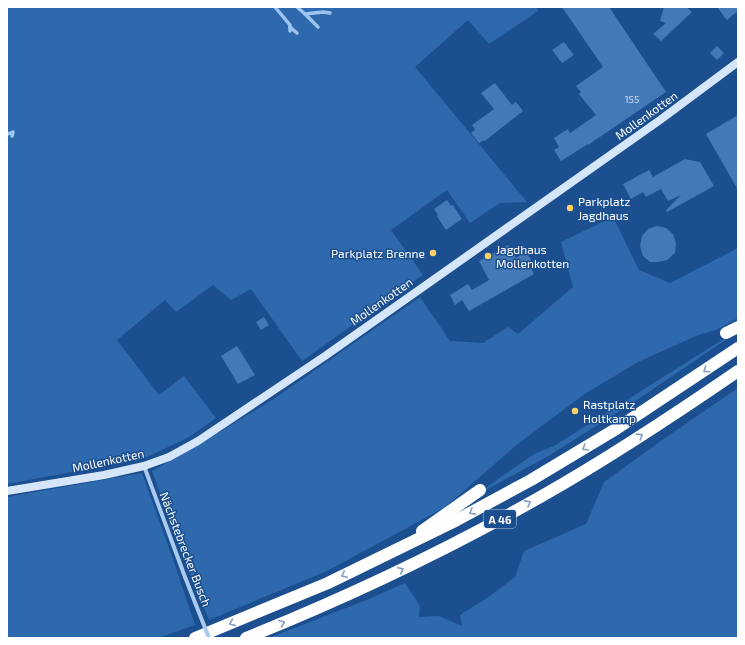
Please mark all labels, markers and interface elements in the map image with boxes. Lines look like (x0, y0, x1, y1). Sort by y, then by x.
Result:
street label: Mollenkotten (612, 88, 680, 142)
house number: 155 (625, 93, 639, 105)
place label: Parkplatz Jagdhaus (578, 194, 630, 222)
marker: Parkplatz Jagdhaus (565, 203, 575, 213)
place label: Jagdhaus Mollenkotten (496, 242, 569, 270)
place label: Parkplatz Brenne (331, 246, 425, 260)
marker: Parkplatz Brenne (428, 248, 438, 258)
marker: Jagdhaus Mollenkotten (483, 251, 493, 261)
street label: Mollenkotten (347, 274, 415, 328)
one-way arrow (703, 365, 710, 373)
place label: Rastplatz Holtkamp (583, 397, 636, 425)
marker: Rastplatz Holtkamp (570, 406, 580, 416)
one-way arrow (636, 434, 643, 441)
one-way arrow (582, 443, 589, 450)
street label: Mollenkotten (71, 446, 145, 474)
street label: Nächstebrecker Busch (158, 490, 214, 608)
one-way arrow (524, 501, 531, 508)
one-way arrow (469, 507, 476, 515)
road number: A 46 (484, 510, 516, 528)
one-way arrow (396, 567, 404, 575)
one-way arrow (341, 570, 348, 578)
one-way arrow (229, 618, 237, 626)
one-way arrow (279, 620, 286, 628)

